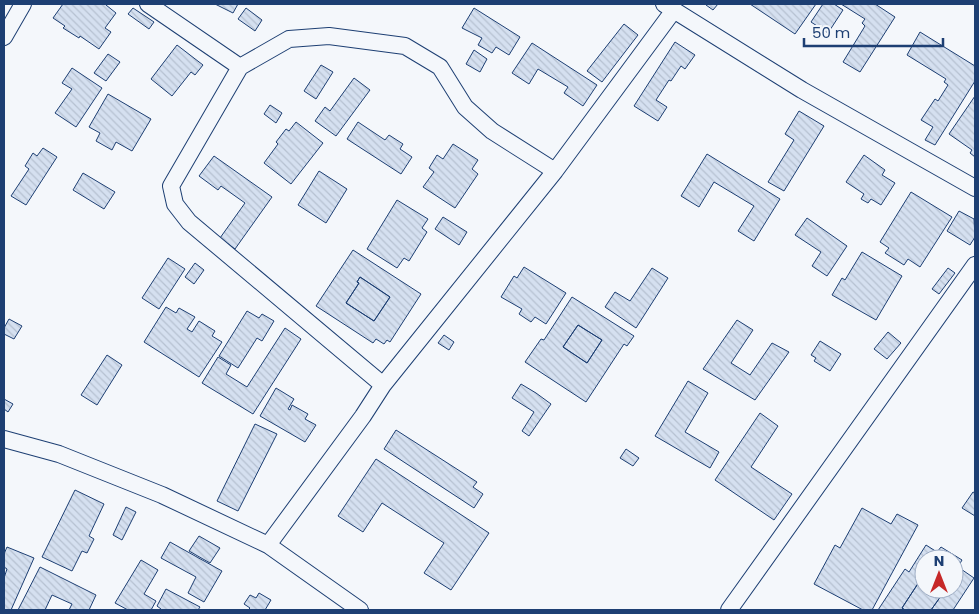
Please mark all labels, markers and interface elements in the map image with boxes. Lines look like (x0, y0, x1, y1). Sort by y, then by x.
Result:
scale bar (804, 15, 943, 47)
text: 50 m (812, 22, 850, 43)
north arrow (914, 549, 964, 599)
text: N (934, 551, 944, 571)

